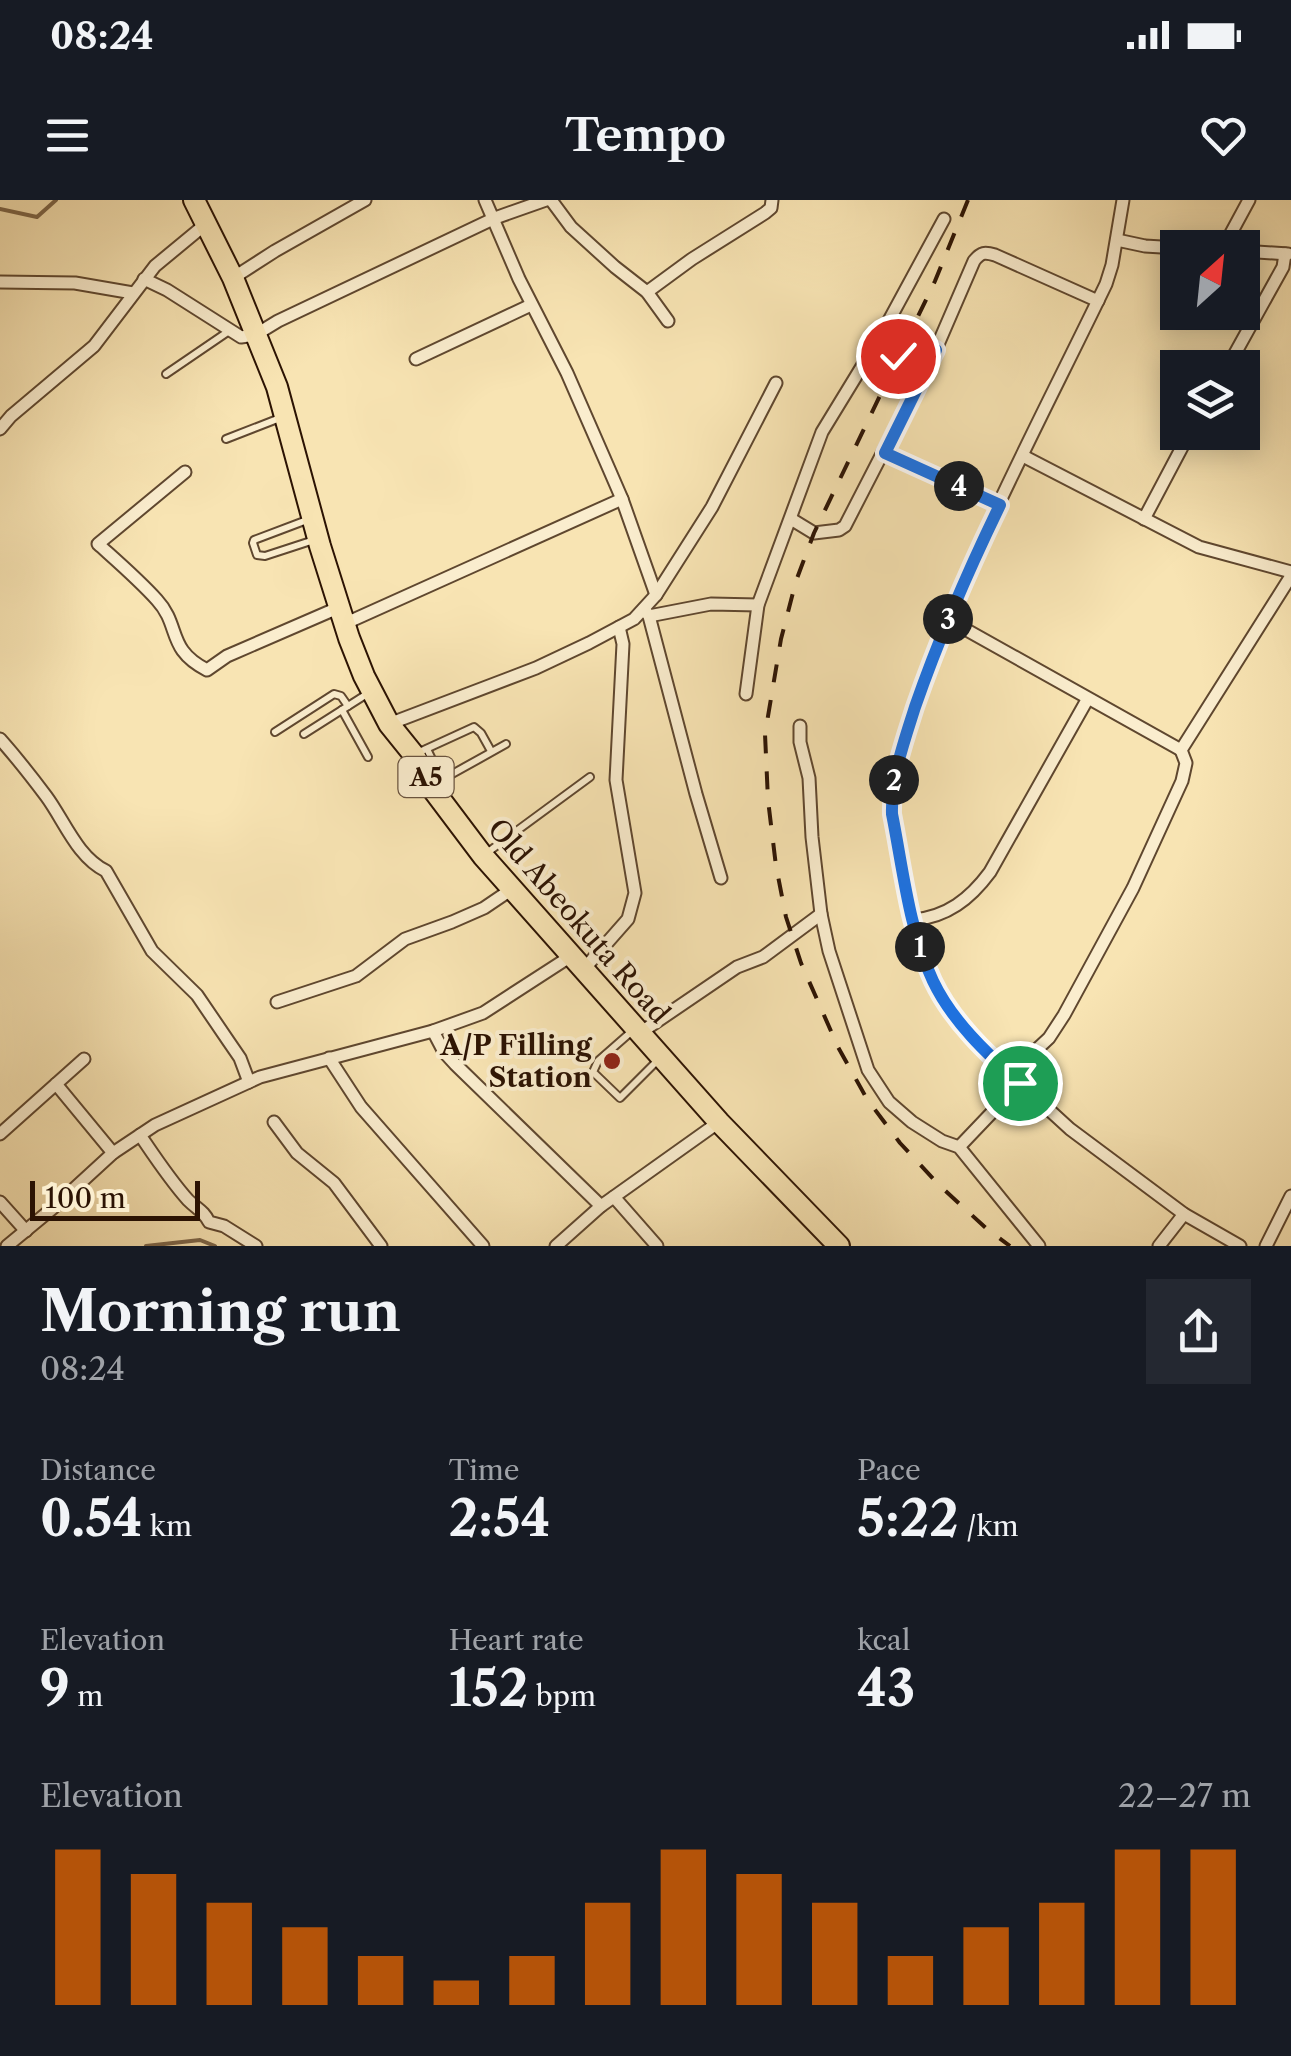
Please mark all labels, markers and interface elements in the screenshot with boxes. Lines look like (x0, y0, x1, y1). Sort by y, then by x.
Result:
text: 08:24 (50, 12, 154, 59)
text: Tempo (565, 107, 726, 163)
icon: menu (40, 108, 95, 163)
icon: heart (1196, 108, 1251, 163)
north arrow (1160, 230, 1260, 330)
map controls (1160, 230, 1260, 450)
pin (856, 314, 941, 399)
icon: check (871, 329, 926, 384)
button: layers (1160, 350, 1260, 450)
pin: 4 (934, 461, 984, 511)
text: 4 (951, 469, 967, 503)
pin: 3 (923, 594, 973, 644)
text: 3 (940, 602, 956, 636)
pin: 2 (869, 755, 919, 805)
road number: A5 (398, 757, 454, 797)
text: 2 (886, 763, 902, 797)
street label: Old Abeokuta Road (481, 812, 677, 1030)
pin: 1 (895, 922, 945, 972)
text: 1 (914, 930, 926, 964)
place label: A/P Filling Station (439, 1028, 593, 1094)
pin (978, 1041, 1063, 1126)
marker: A/P Filling Station (601, 1050, 623, 1072)
icon: arrive (993, 1056, 1048, 1111)
scale bar (30, 1176, 200, 1220)
text: 100 m (45, 1181, 126, 1215)
text: Morning run (40, 1278, 401, 1345)
button: share (1146, 1279, 1251, 1384)
text: 08:24 (40, 1349, 125, 1388)
text: Distance (40, 1453, 156, 1487)
text: Time (449, 1453, 519, 1487)
text: Pace (857, 1453, 921, 1487)
text: 0.54 (40, 1487, 142, 1549)
text: 2:54 (449, 1487, 550, 1549)
text: 5:22 (857, 1487, 959, 1549)
text: km (142, 1509, 192, 1543)
text: /km (959, 1509, 1019, 1543)
text: Elevation (40, 1623, 165, 1657)
text: Heart rate (449, 1623, 584, 1657)
text: kcal (857, 1623, 910, 1657)
text: 9 (40, 1657, 70, 1719)
text: 152 (449, 1657, 528, 1719)
text: 43 (857, 1657, 915, 1719)
text: m (70, 1679, 103, 1713)
text: bpm (528, 1679, 596, 1713)
text: Elevation (40, 1776, 183, 1815)
text: 22–27 m (1118, 1776, 1251, 1815)

